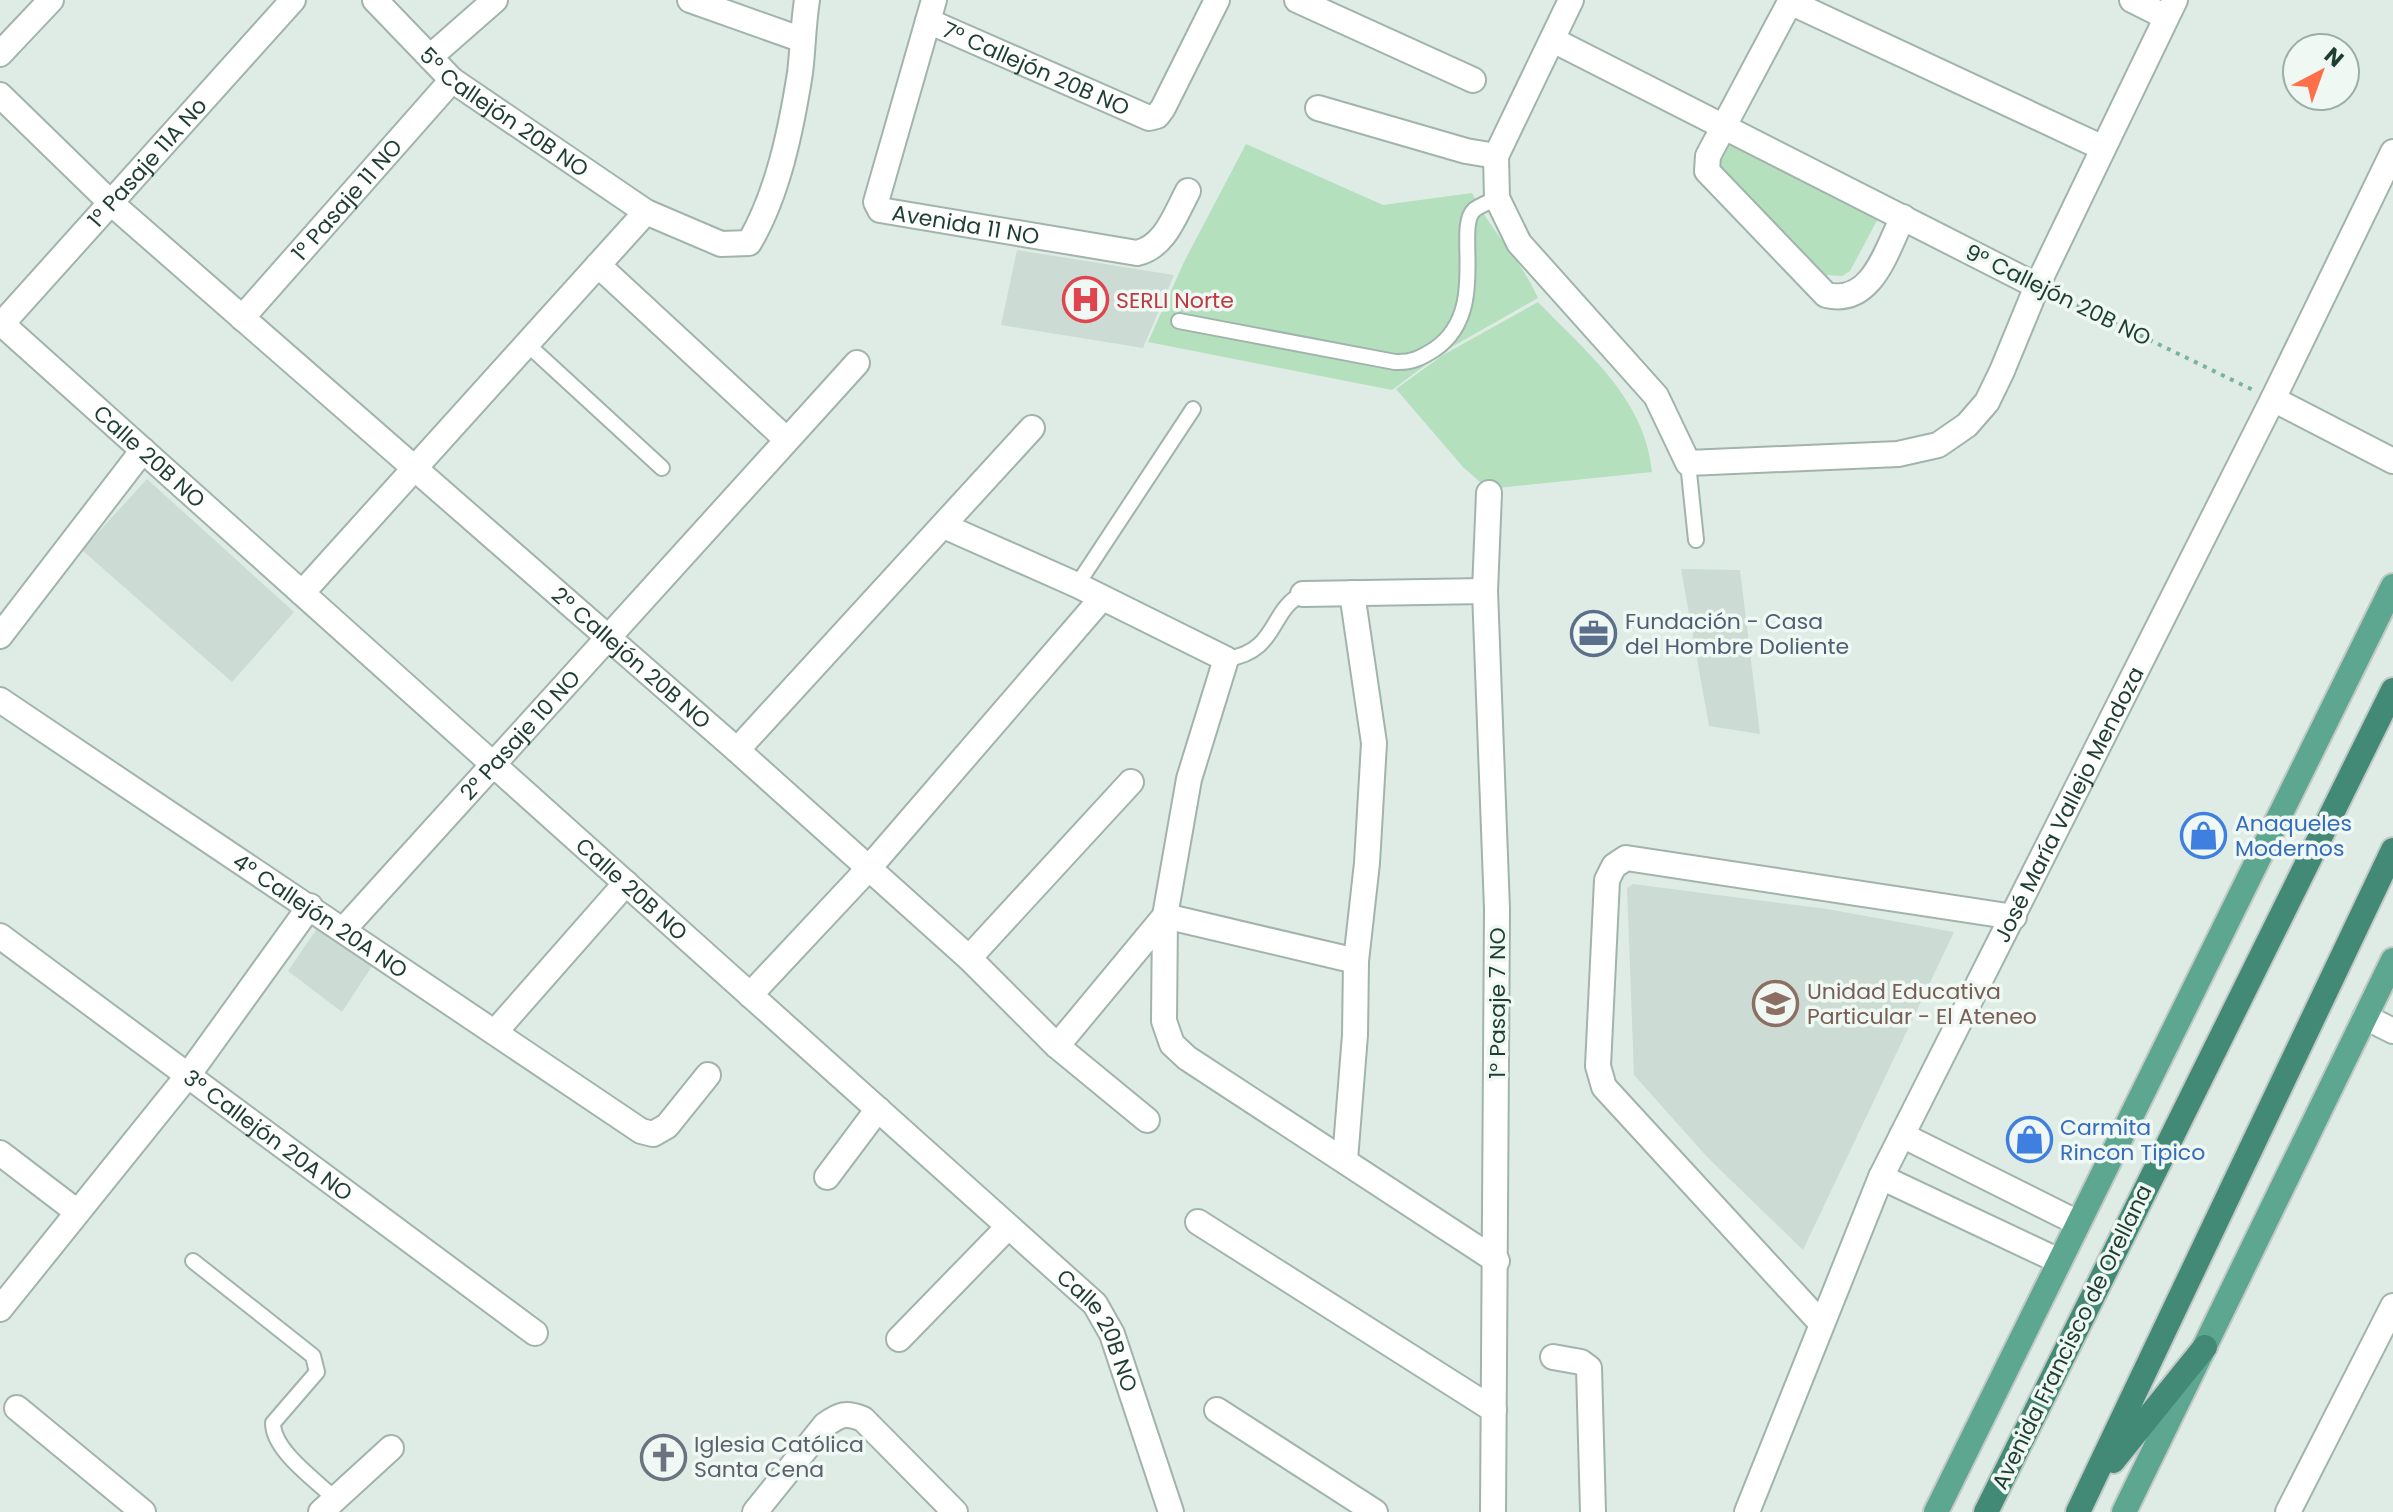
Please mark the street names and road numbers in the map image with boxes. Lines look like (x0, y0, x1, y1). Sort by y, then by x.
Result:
street label: 7° Callejón 20B NO (938, 14, 1134, 123)
street label: 5° Callejón 20B NO (413, 40, 595, 184)
street label: 1° Pasaje 11A No (80, 91, 214, 234)
street label: 1° Pasaje 11 NO (284, 132, 409, 267)
street label: Avenida 11 NO (890, 197, 1042, 252)
street label: 9° Callejón 20B NO (1960, 237, 2156, 353)
street label: Calle 20B NO (87, 398, 212, 515)
street label: 2° Callejón 20B NO (545, 580, 718, 736)
street label: José María Vallejo Mendoza (1986, 661, 2151, 948)
street label: 2° Pasaje 10 NO (453, 663, 587, 807)
street label: Calle 20B NO (569, 830, 695, 947)
street label: 4° Callejón 20A NO (227, 845, 414, 985)
street label: 1° Pasaje 7 NO (1482, 927, 1513, 1079)
street label: 3° Callejón 20A NO (177, 1062, 359, 1208)
street label: Avenida Francisco de Orellana (1984, 1179, 2160, 1495)
street label: Calle 20B NO (1050, 1261, 1146, 1396)

